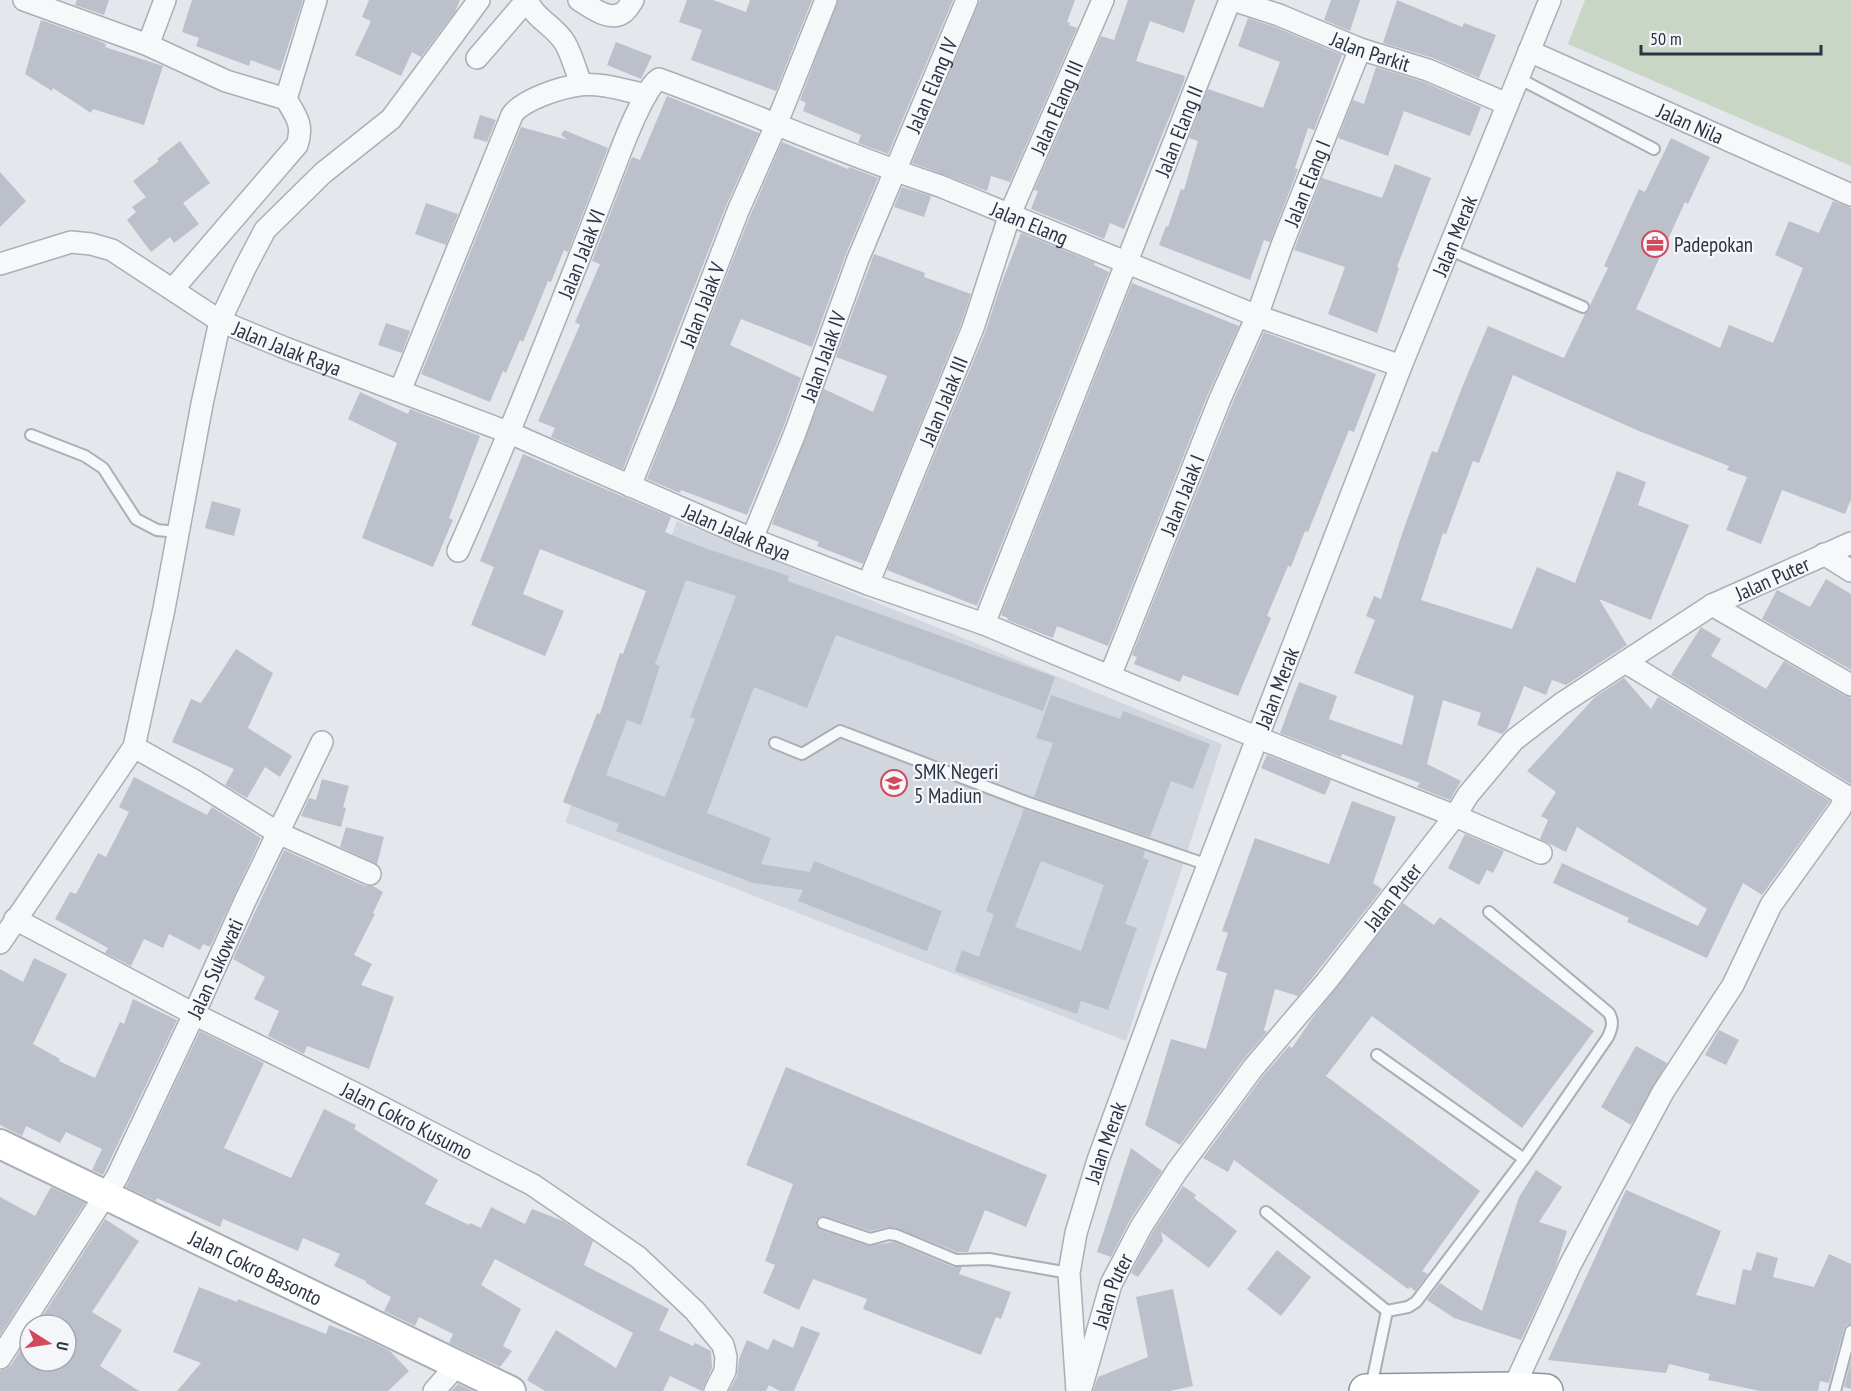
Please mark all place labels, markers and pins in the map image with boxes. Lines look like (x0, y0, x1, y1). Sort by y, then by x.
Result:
office icon: Padepokan (1640, 229, 1670, 259)
place label: Padepokan (1674, 231, 1753, 258)
place label: SMK Negeri 5 Madiun (914, 758, 999, 809)
school or university icon: SMK Negeri 5 Madiun (879, 768, 909, 798)

